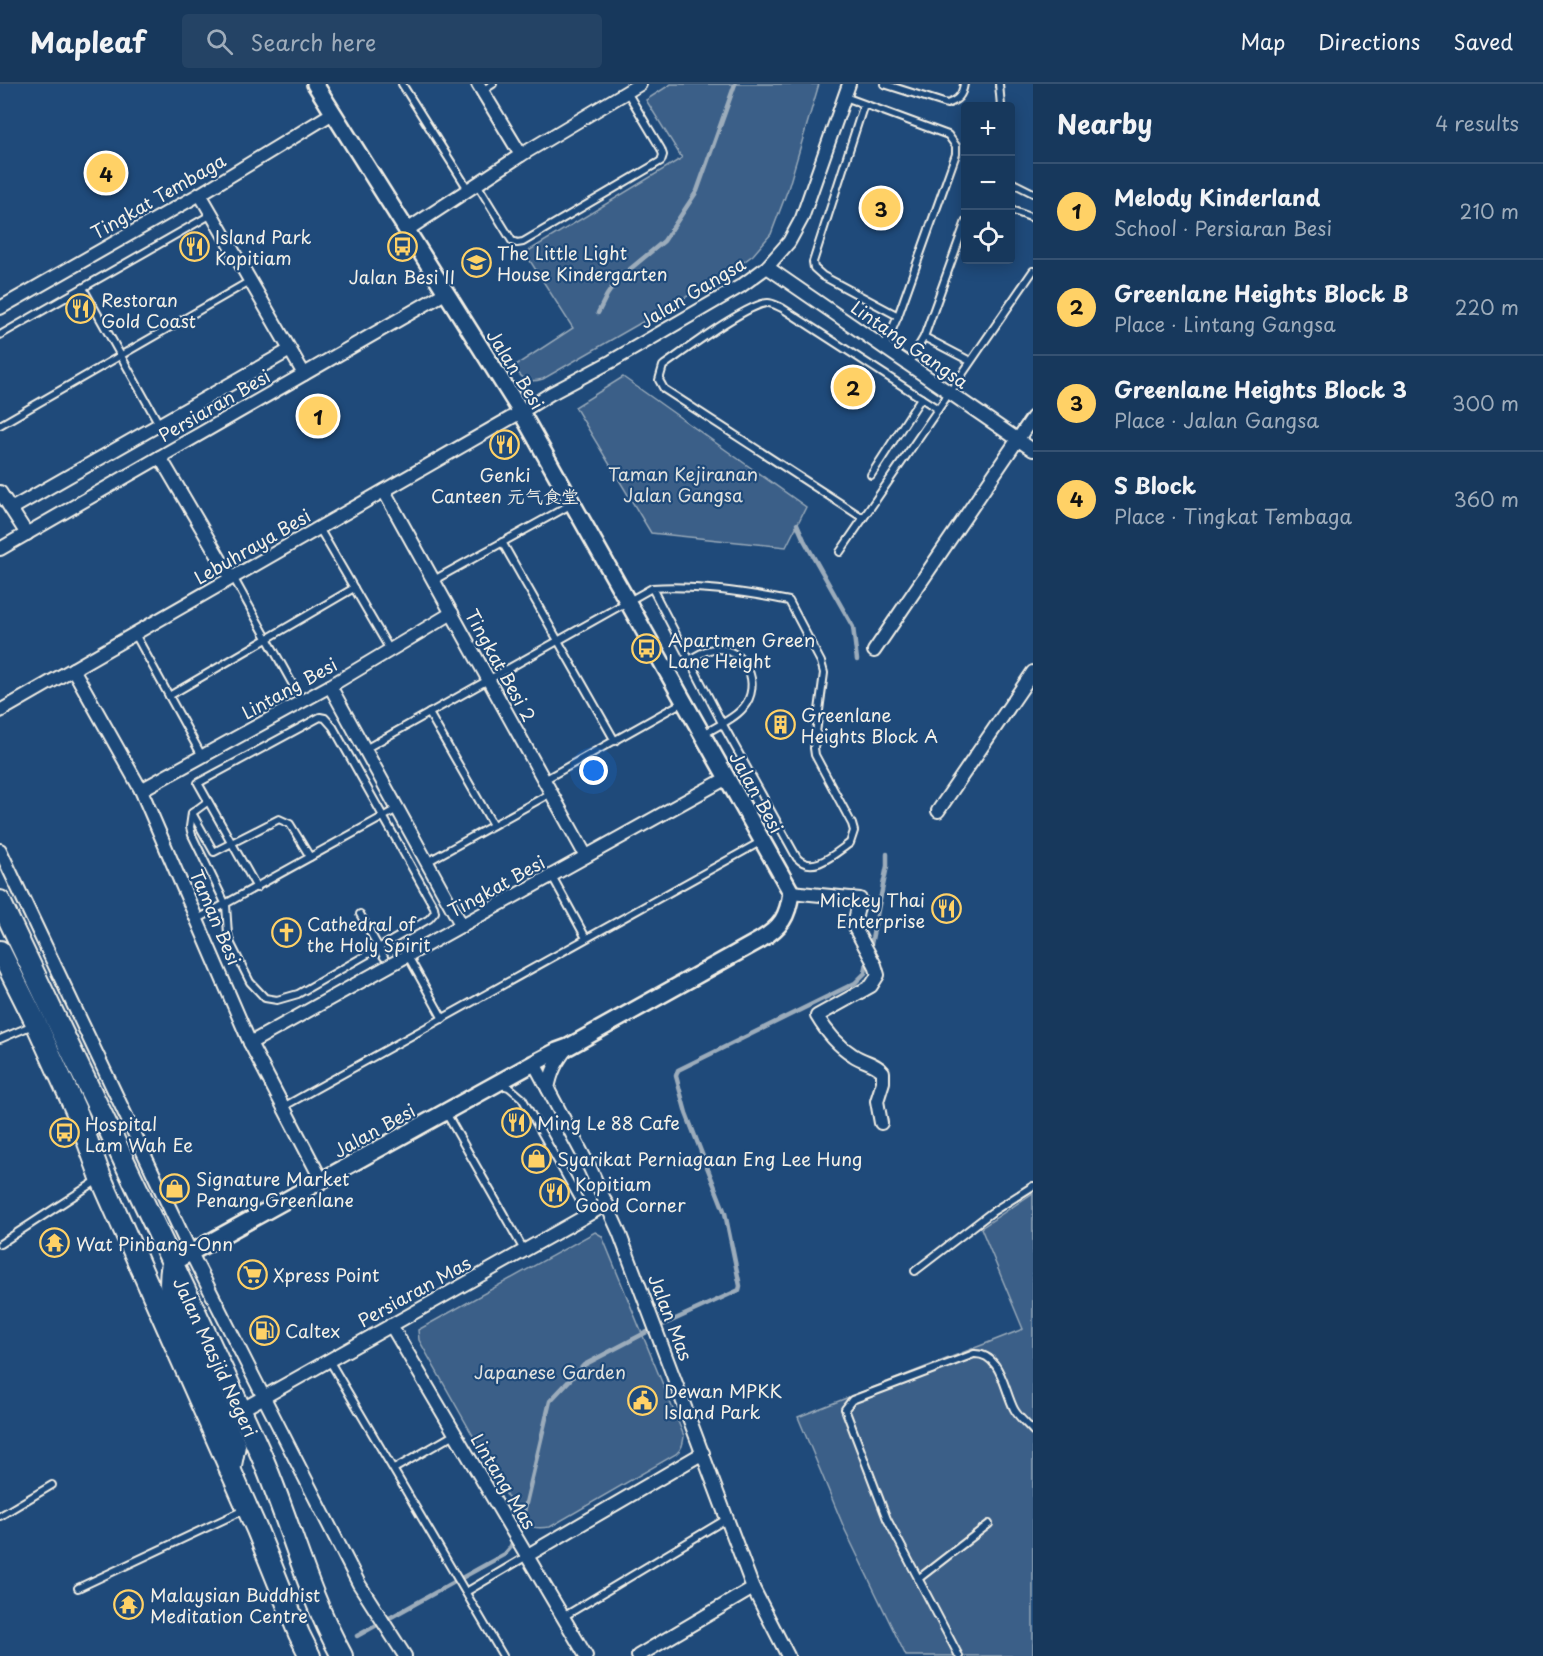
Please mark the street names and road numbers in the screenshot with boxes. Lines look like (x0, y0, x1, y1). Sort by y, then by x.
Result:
street label: Tingkat Tembaga (86, 146, 231, 246)
street label: Jalan Gangsa (634, 250, 750, 334)
street label: Lintang Gangsa (846, 293, 975, 395)
street label: Jalan Besi (481, 324, 551, 414)
street label: Persiaran Besi (153, 362, 275, 448)
street label: Lebuhraya Besi (189, 502, 315, 590)
street label: Tingkat Besi 2 (459, 604, 543, 726)
street label: Lintang Besi (236, 651, 342, 725)
street label: Jalan Besi (723, 746, 791, 838)
street label: Tingkat Besi (442, 848, 550, 924)
street label: Taman Besi (184, 865, 248, 969)
street label: Jalan Besi (328, 1096, 420, 1164)
street label: Persiaran Mas (353, 1249, 475, 1333)
street label: Jalan Mas (642, 1270, 700, 1364)
street label: Jalan Masjid Negeri (167, 1273, 265, 1441)
street label: Lintang Mas (465, 1428, 543, 1534)

